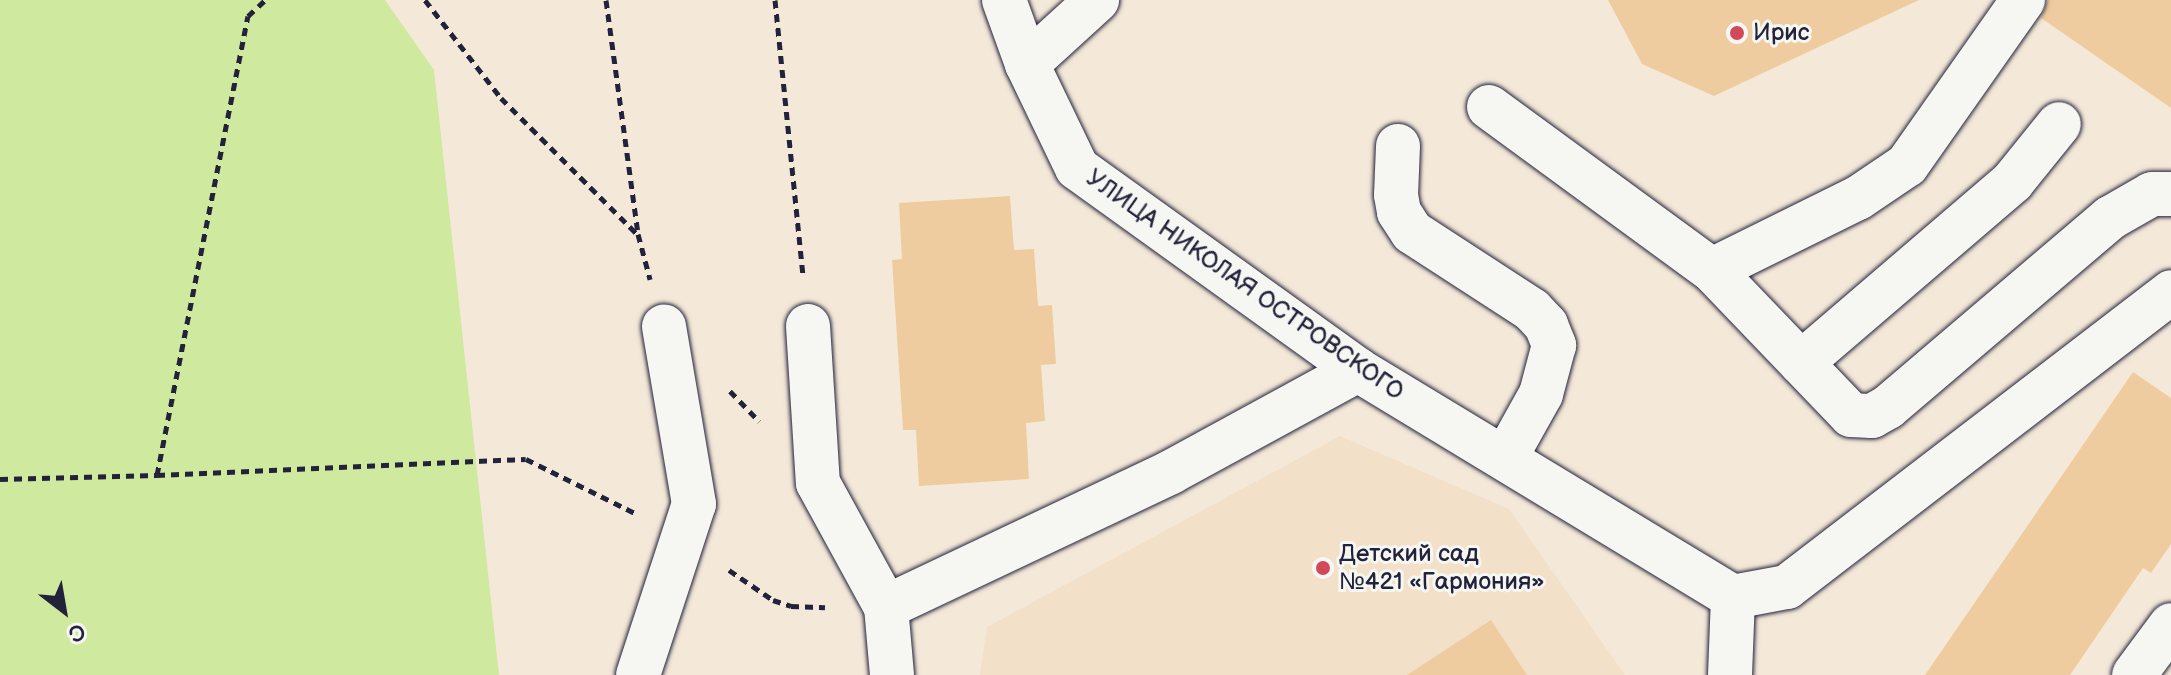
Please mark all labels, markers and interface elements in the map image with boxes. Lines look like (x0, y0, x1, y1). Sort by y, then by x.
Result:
place label: Ирис (1753, 19, 1809, 47)
marker: Ирис (1728, 24, 1746, 42)
street label: УЛИЦА НИКОЛАЯ ОСТРОВСКОГО (1080, 164, 1410, 406)
place label: Детский сад №421 «Гармония» (1339, 540, 1545, 596)
marker: Детский сад №421 «Гармония» (1314, 559, 1332, 577)
north arrow (24, 571, 104, 651)
text: С (63, 616, 90, 648)

